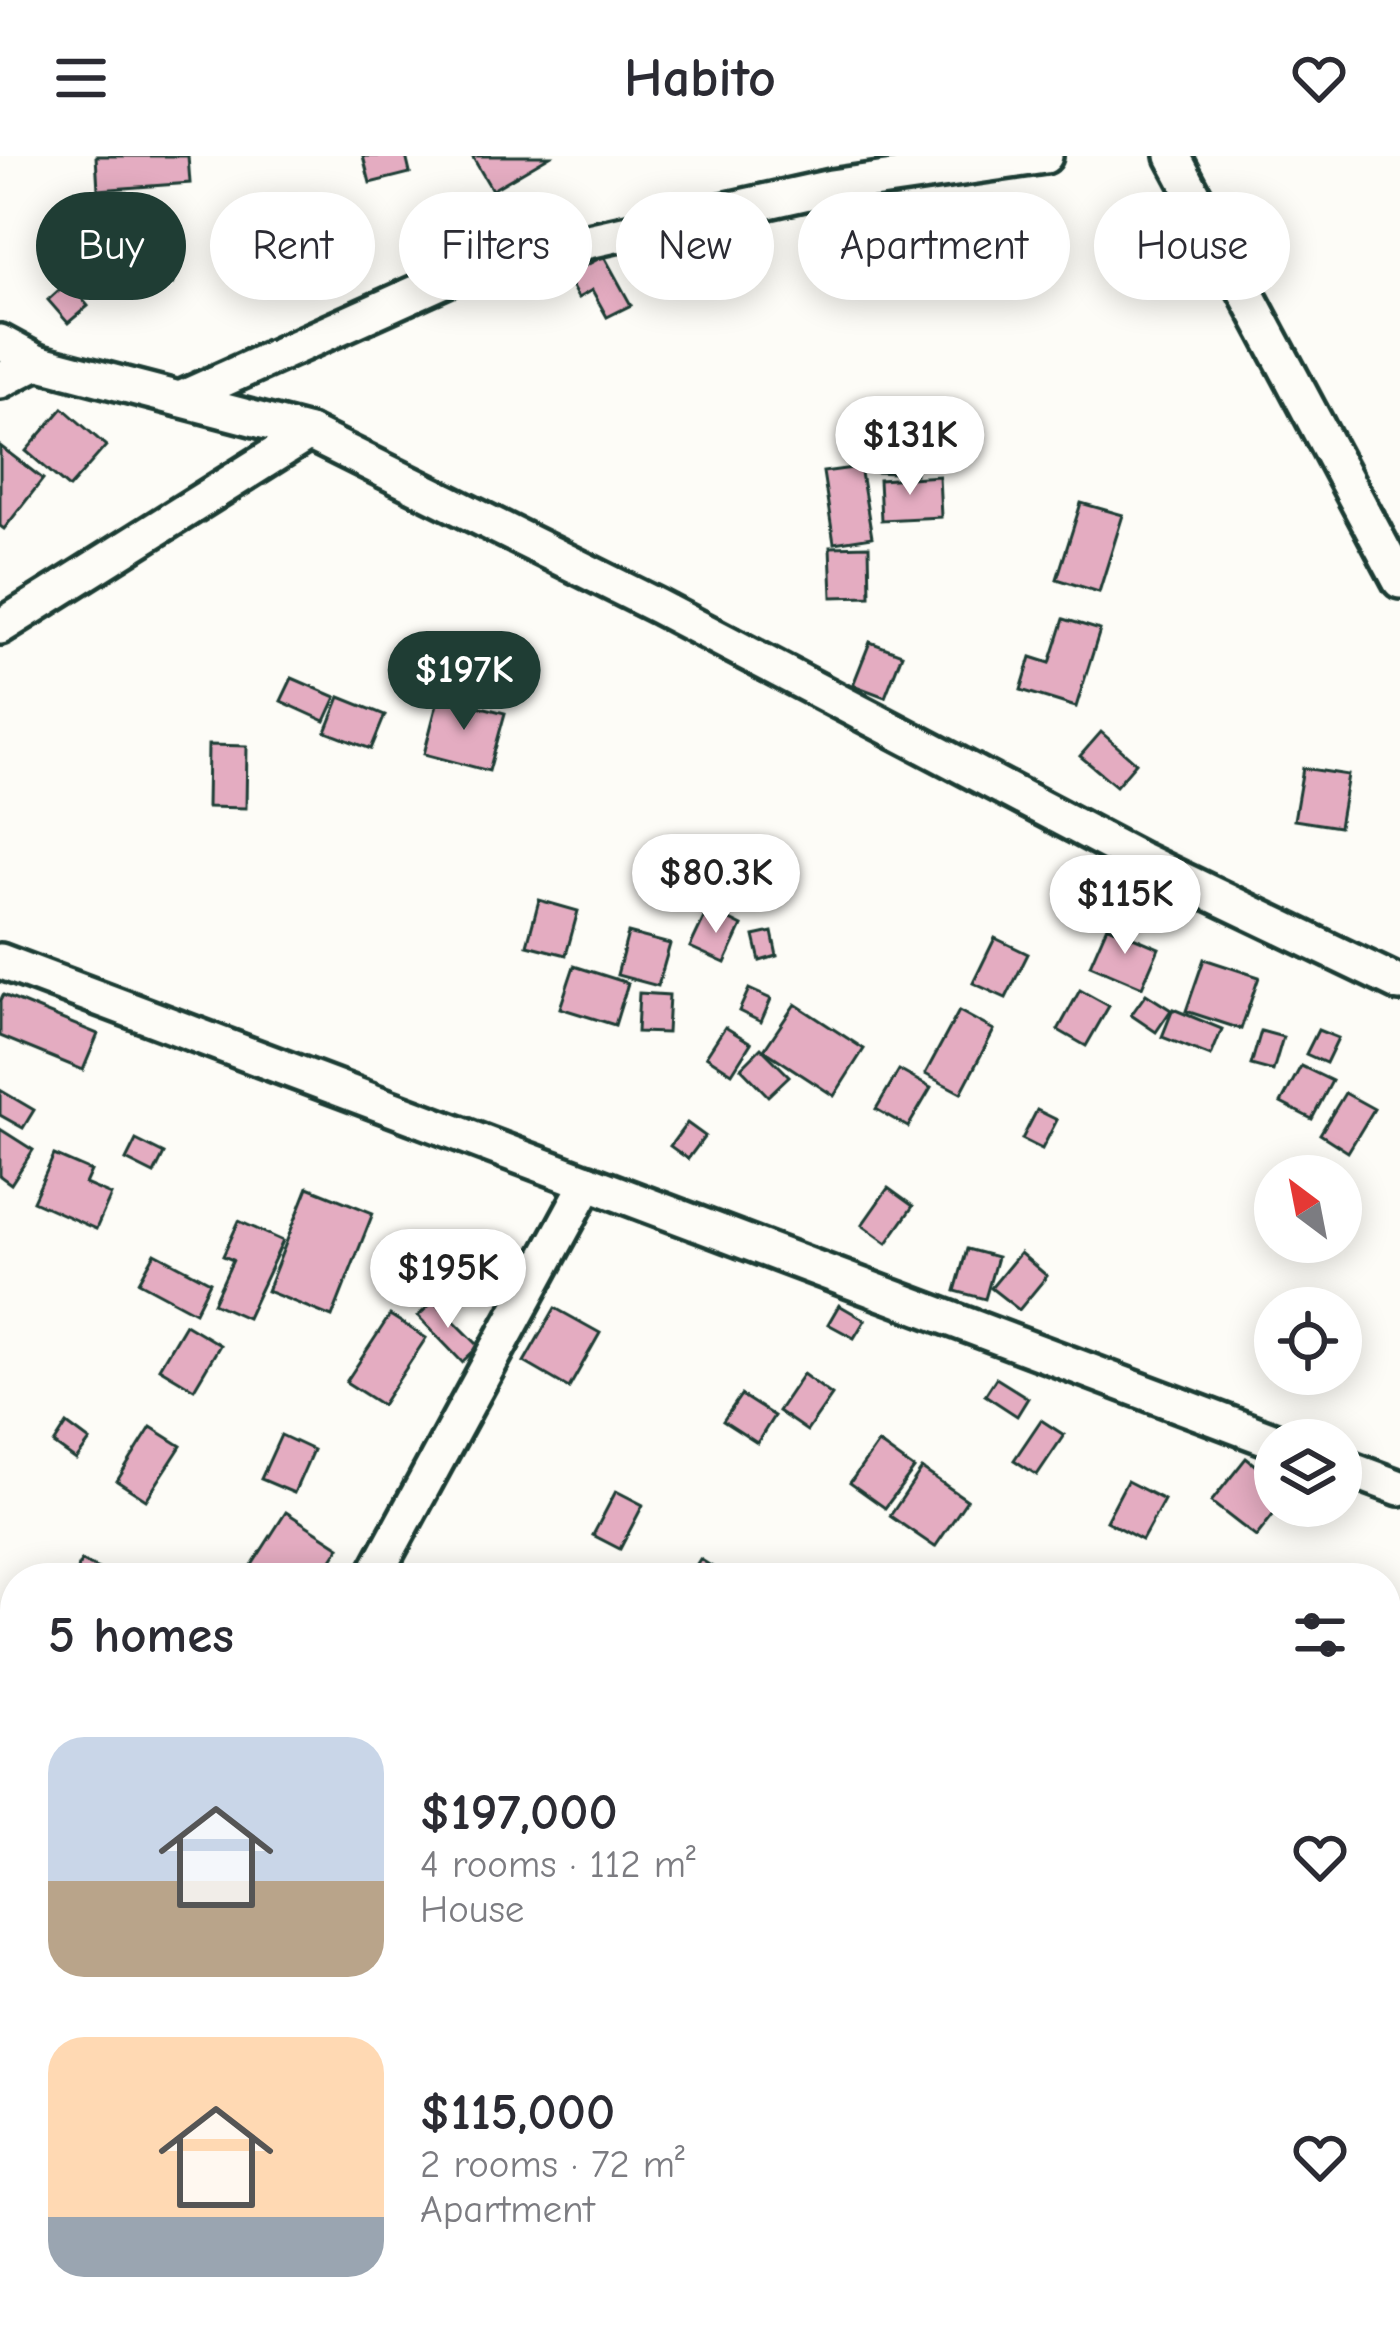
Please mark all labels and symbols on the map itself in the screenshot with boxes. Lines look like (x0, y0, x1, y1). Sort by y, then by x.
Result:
pin: $131K (826, 396, 994, 498)
pin: $197K (380, 631, 548, 733)
pin: $80.3K (618, 834, 814, 936)
pin: $115K (1041, 855, 1209, 957)
north arrow (1254, 1155, 1362, 1263)
pin: $195K (364, 1229, 532, 1331)

